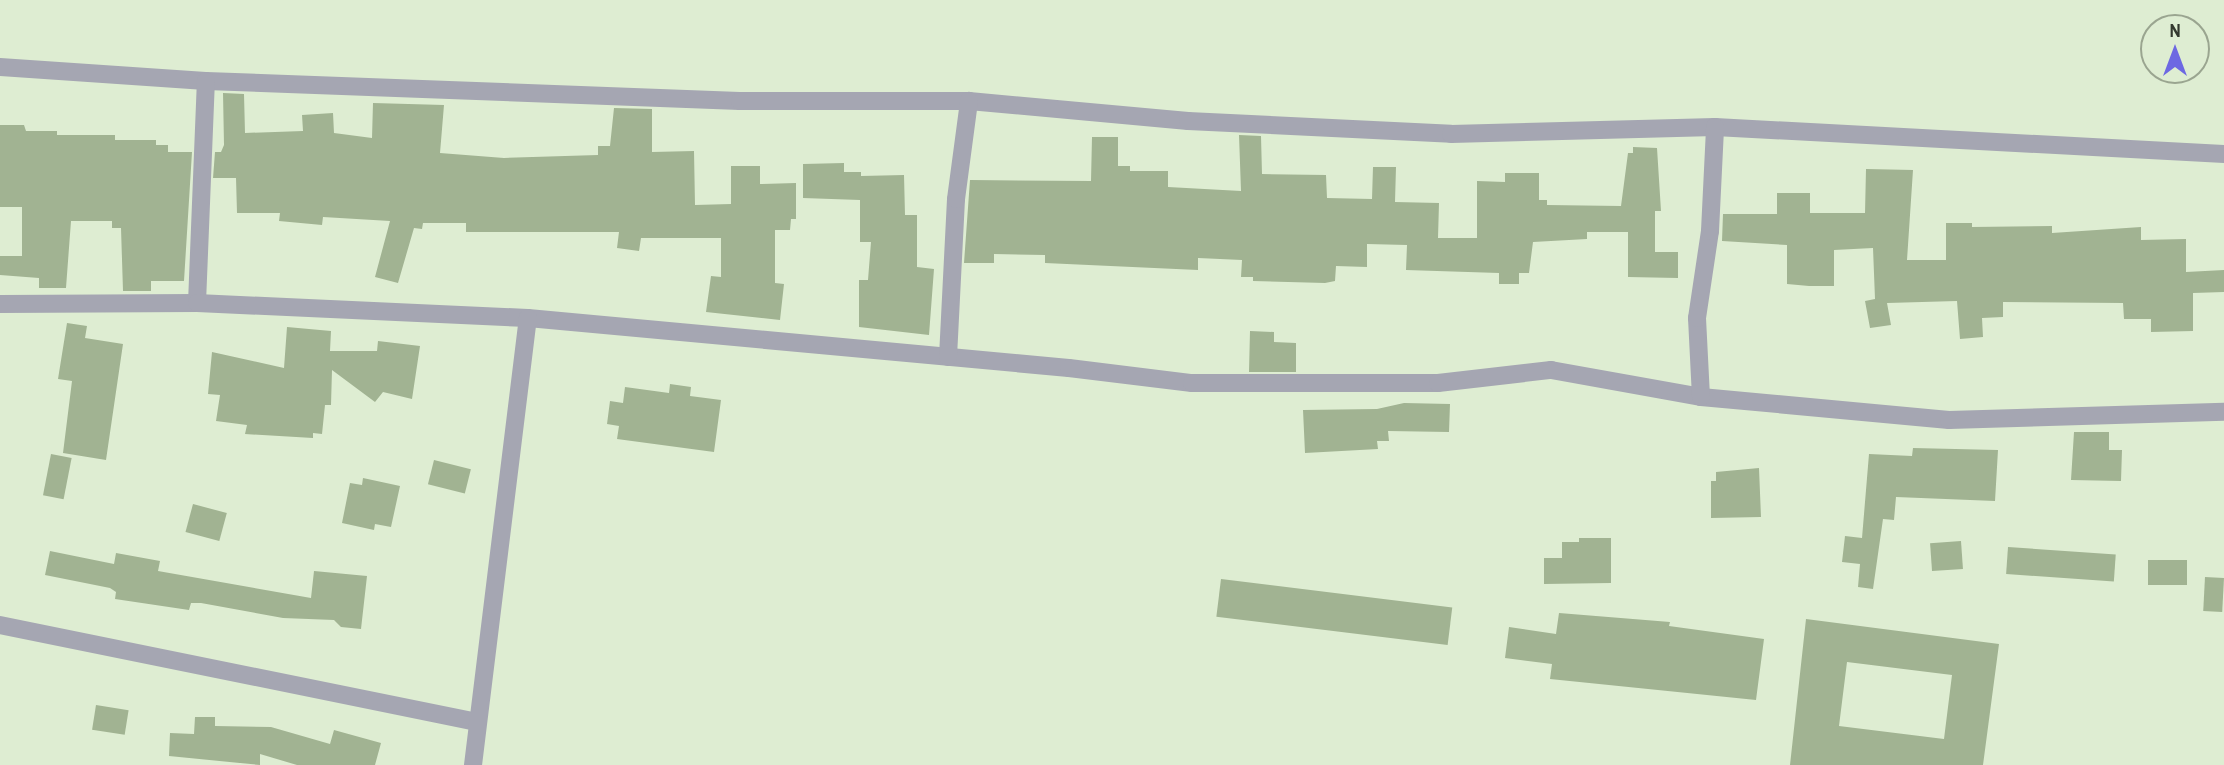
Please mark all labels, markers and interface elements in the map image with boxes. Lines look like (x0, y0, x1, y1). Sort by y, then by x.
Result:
north arrow (2140, 14, 2210, 84)
text: N (2169, 17, 2181, 43)

